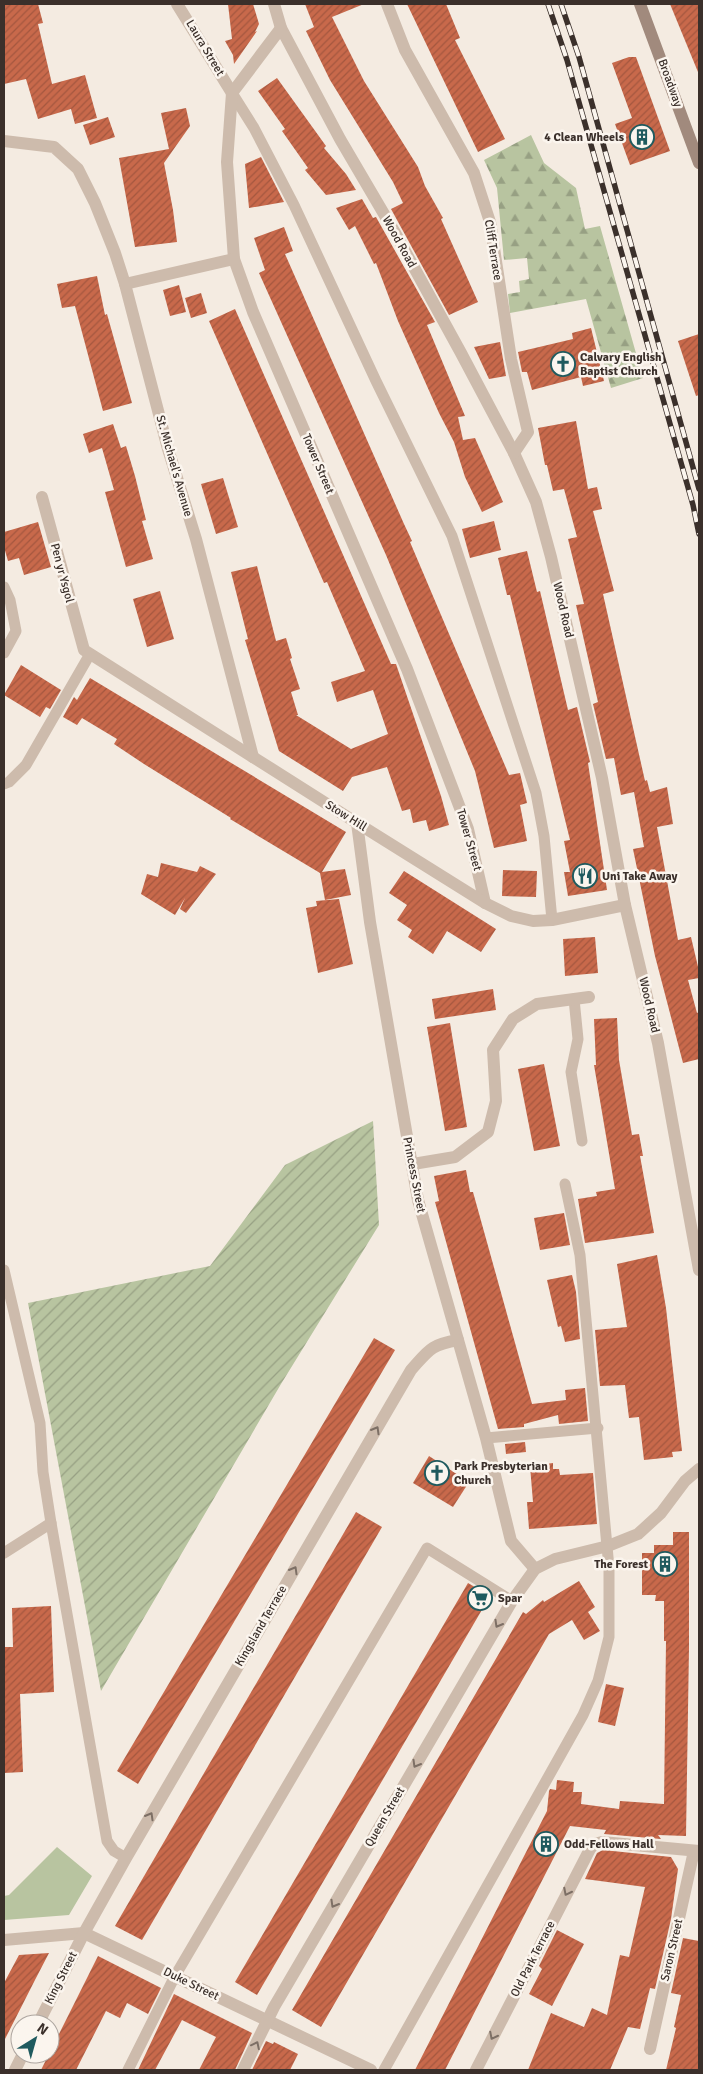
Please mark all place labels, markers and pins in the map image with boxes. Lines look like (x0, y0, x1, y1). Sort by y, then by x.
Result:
building icon: 4 Clean Wheels (629, 124, 655, 150)
place label: 4 Clean Wheels (544, 130, 625, 145)
place label: Calvary English Baptist Church (580, 350, 662, 379)
church icon: Calvary English Baptist Church (550, 351, 576, 377)
restaurant icon: Uni Take Away (572, 863, 598, 889)
place label: Uni Take Away (602, 869, 677, 884)
place label: Park Presbyterian Church (454, 1459, 548, 1488)
church icon: Park Presbyterian Church (424, 1460, 450, 1486)
building icon: The Forest (652, 1551, 678, 1577)
place label: The Forest (594, 1557, 648, 1572)
supermarket icon: Spar (467, 1585, 493, 1611)
place label: Spar (498, 1591, 522, 1606)
building icon: Odd-Fellows Hall (533, 1831, 559, 1857)
place label: Odd-Fellows Hall (564, 1837, 654, 1852)

